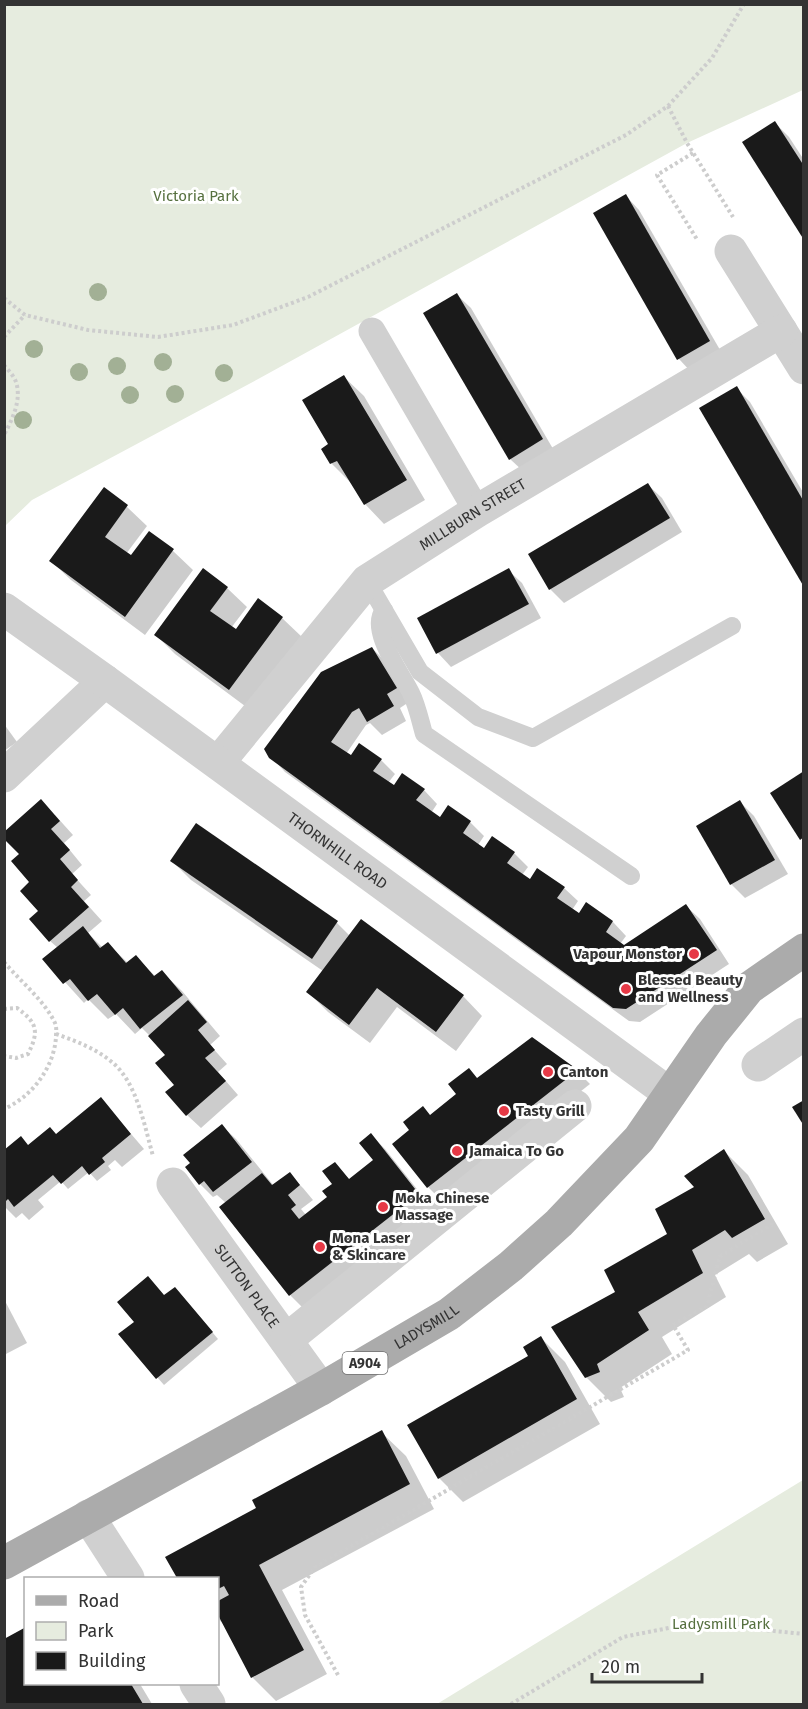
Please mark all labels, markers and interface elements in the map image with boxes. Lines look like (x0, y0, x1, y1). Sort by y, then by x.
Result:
park label: Victoria Park (153, 187, 239, 205)
street label: MILLBURN STREET (416, 475, 529, 554)
street label: THORNHILL ROAD (284, 809, 391, 893)
place label: Vapour Monstor (572, 945, 683, 963)
marker: Vapour Monstor (687, 947, 701, 961)
place label: Blessed Beauty and Wellness (638, 971, 743, 1006)
marker: Blessed Beauty and Wellness (619, 982, 633, 996)
place label: Canton (560, 1063, 608, 1081)
marker: Canton (541, 1065, 555, 1079)
place label: Tasty Grill (516, 1102, 585, 1120)
marker: Tasty Grill (497, 1104, 511, 1118)
place label: Jamaica To Go (468, 1142, 564, 1160)
marker: Jamaica To Go (450, 1144, 464, 1158)
place label: Moka Chinese Massage (395, 1189, 489, 1224)
marker: Moka Chinese Massage (376, 1200, 390, 1214)
place label: Mona Laser & Skincare (332, 1229, 411, 1264)
marker: Mona Laser & Skincare (313, 1240, 327, 1254)
street label: SUTTON PLACE (211, 1241, 283, 1331)
street label: LADYSMILL (391, 1300, 463, 1353)
road number: A904 (342, 1352, 388, 1374)
legend (24, 1577, 219, 1685)
text: Road (78, 1590, 120, 1612)
park label: Ladysmill Park (672, 1615, 770, 1633)
text: Park (78, 1620, 114, 1642)
scale bar (592, 1646, 702, 1684)
text: Building (78, 1650, 146, 1672)
text: 20 m (601, 1656, 640, 1678)

